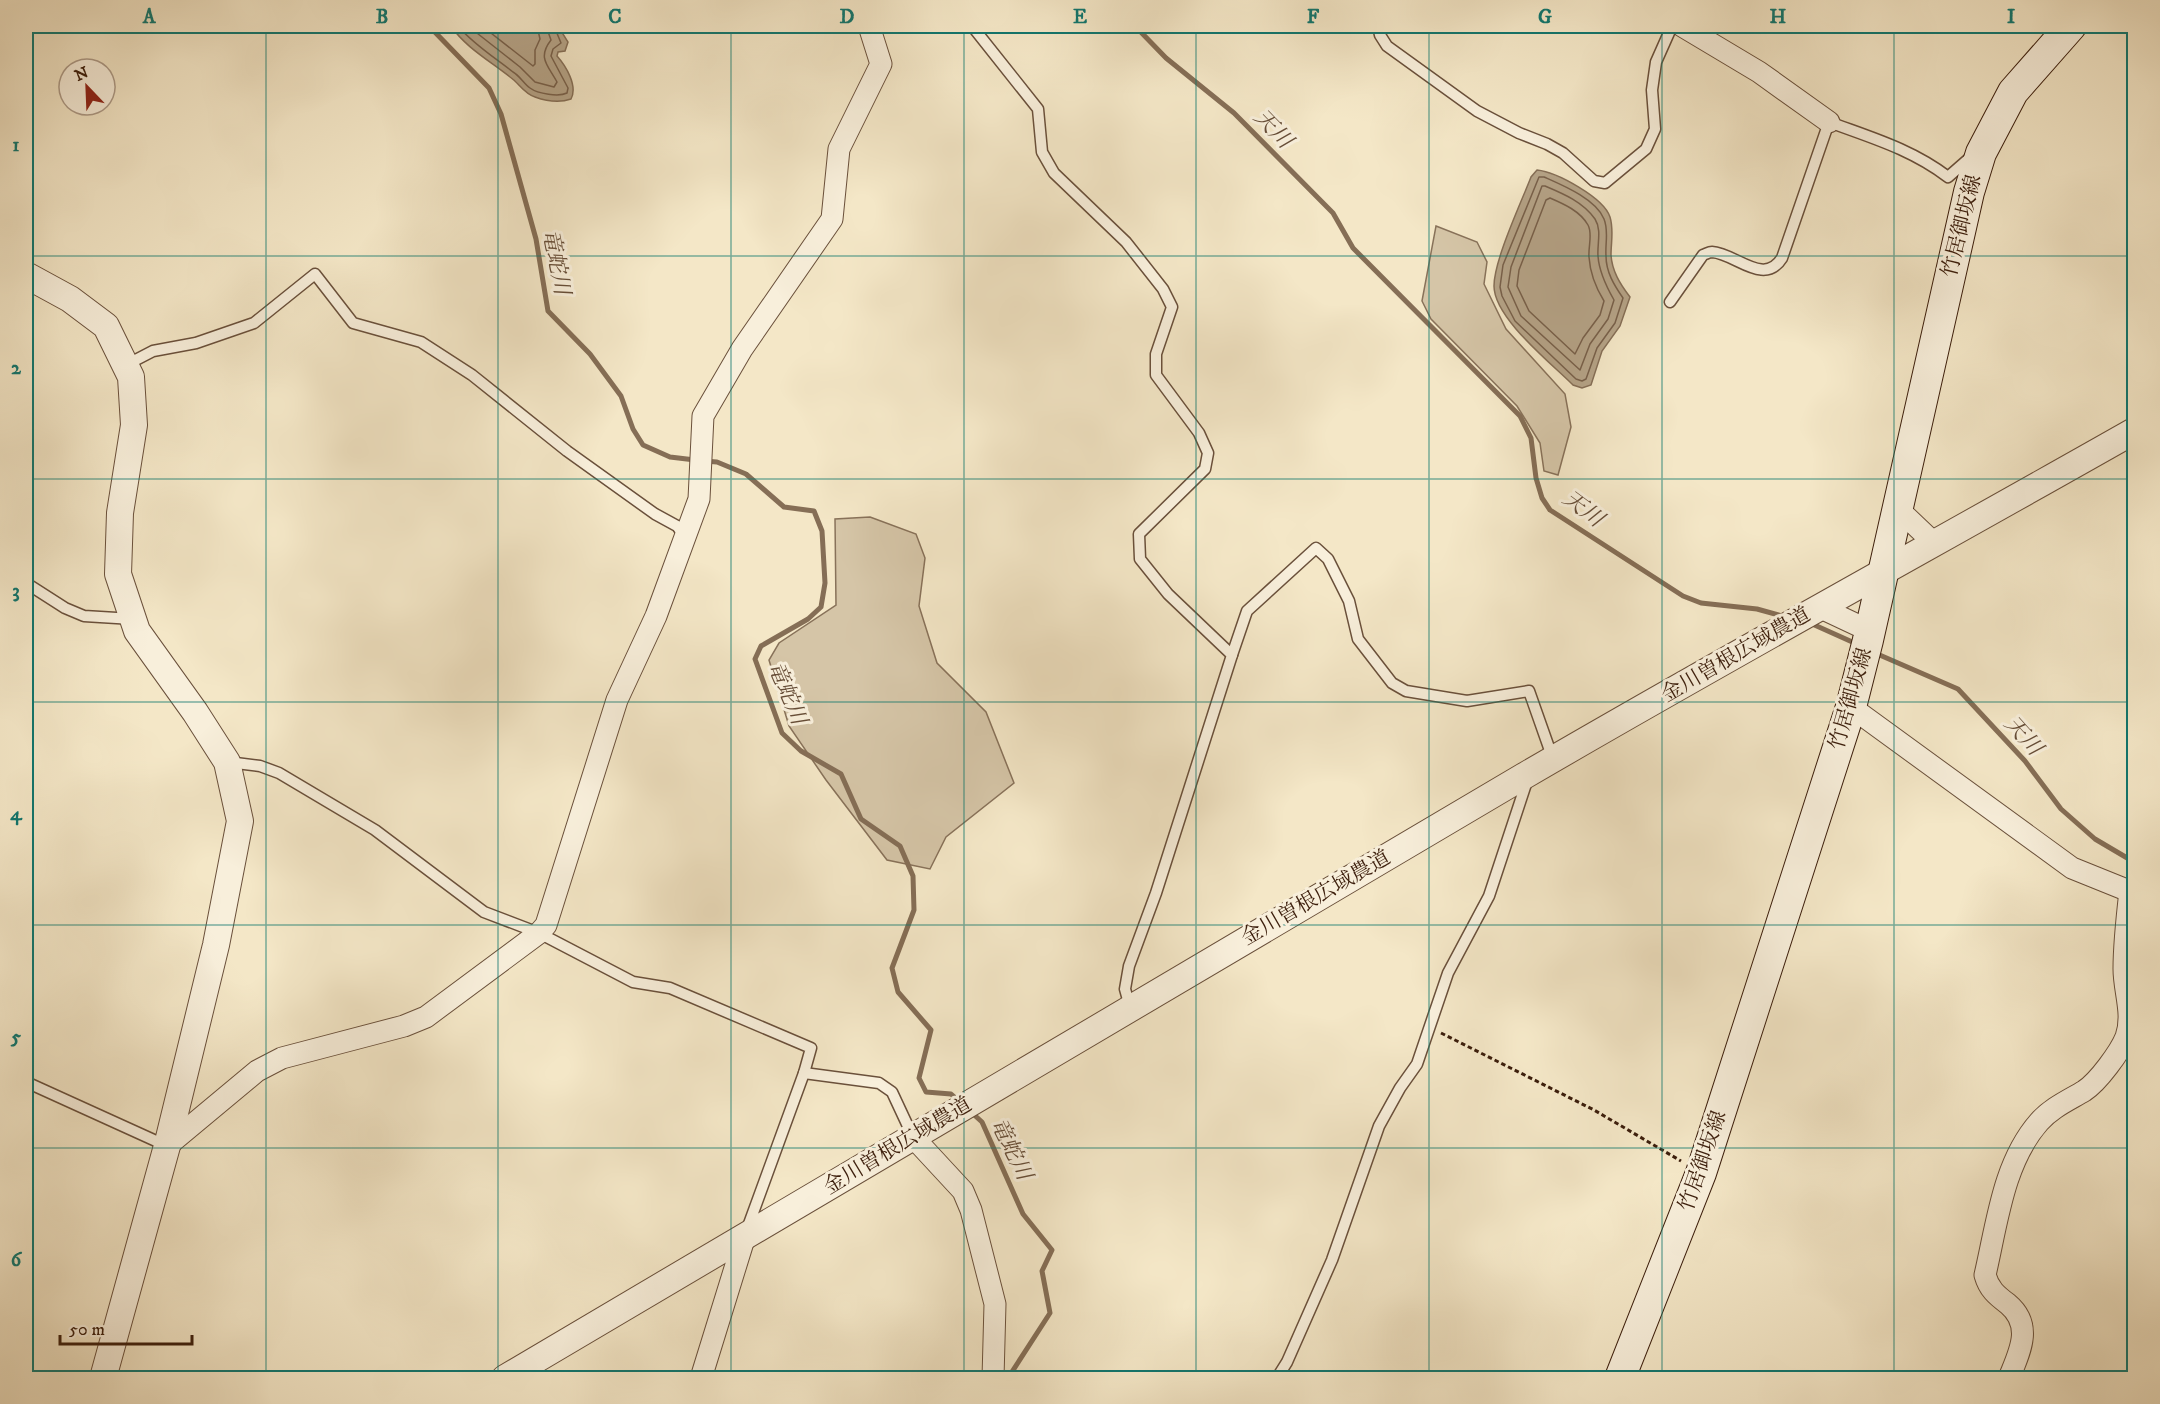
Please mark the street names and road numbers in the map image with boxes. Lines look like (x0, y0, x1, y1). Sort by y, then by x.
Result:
street label: 竹居御坂線 (1937, 172, 1987, 280)
street label: 金川曽根広域農道 (1657, 602, 1815, 708)
street label: 竹居御坂線 (1824, 645, 1878, 753)
street label: 金川曽根広域農道 (1237, 845, 1395, 951)
street label: 金川曽根広域農道 (819, 1092, 977, 1200)
street label: 竹居御坂線 (1674, 1107, 1732, 1215)

